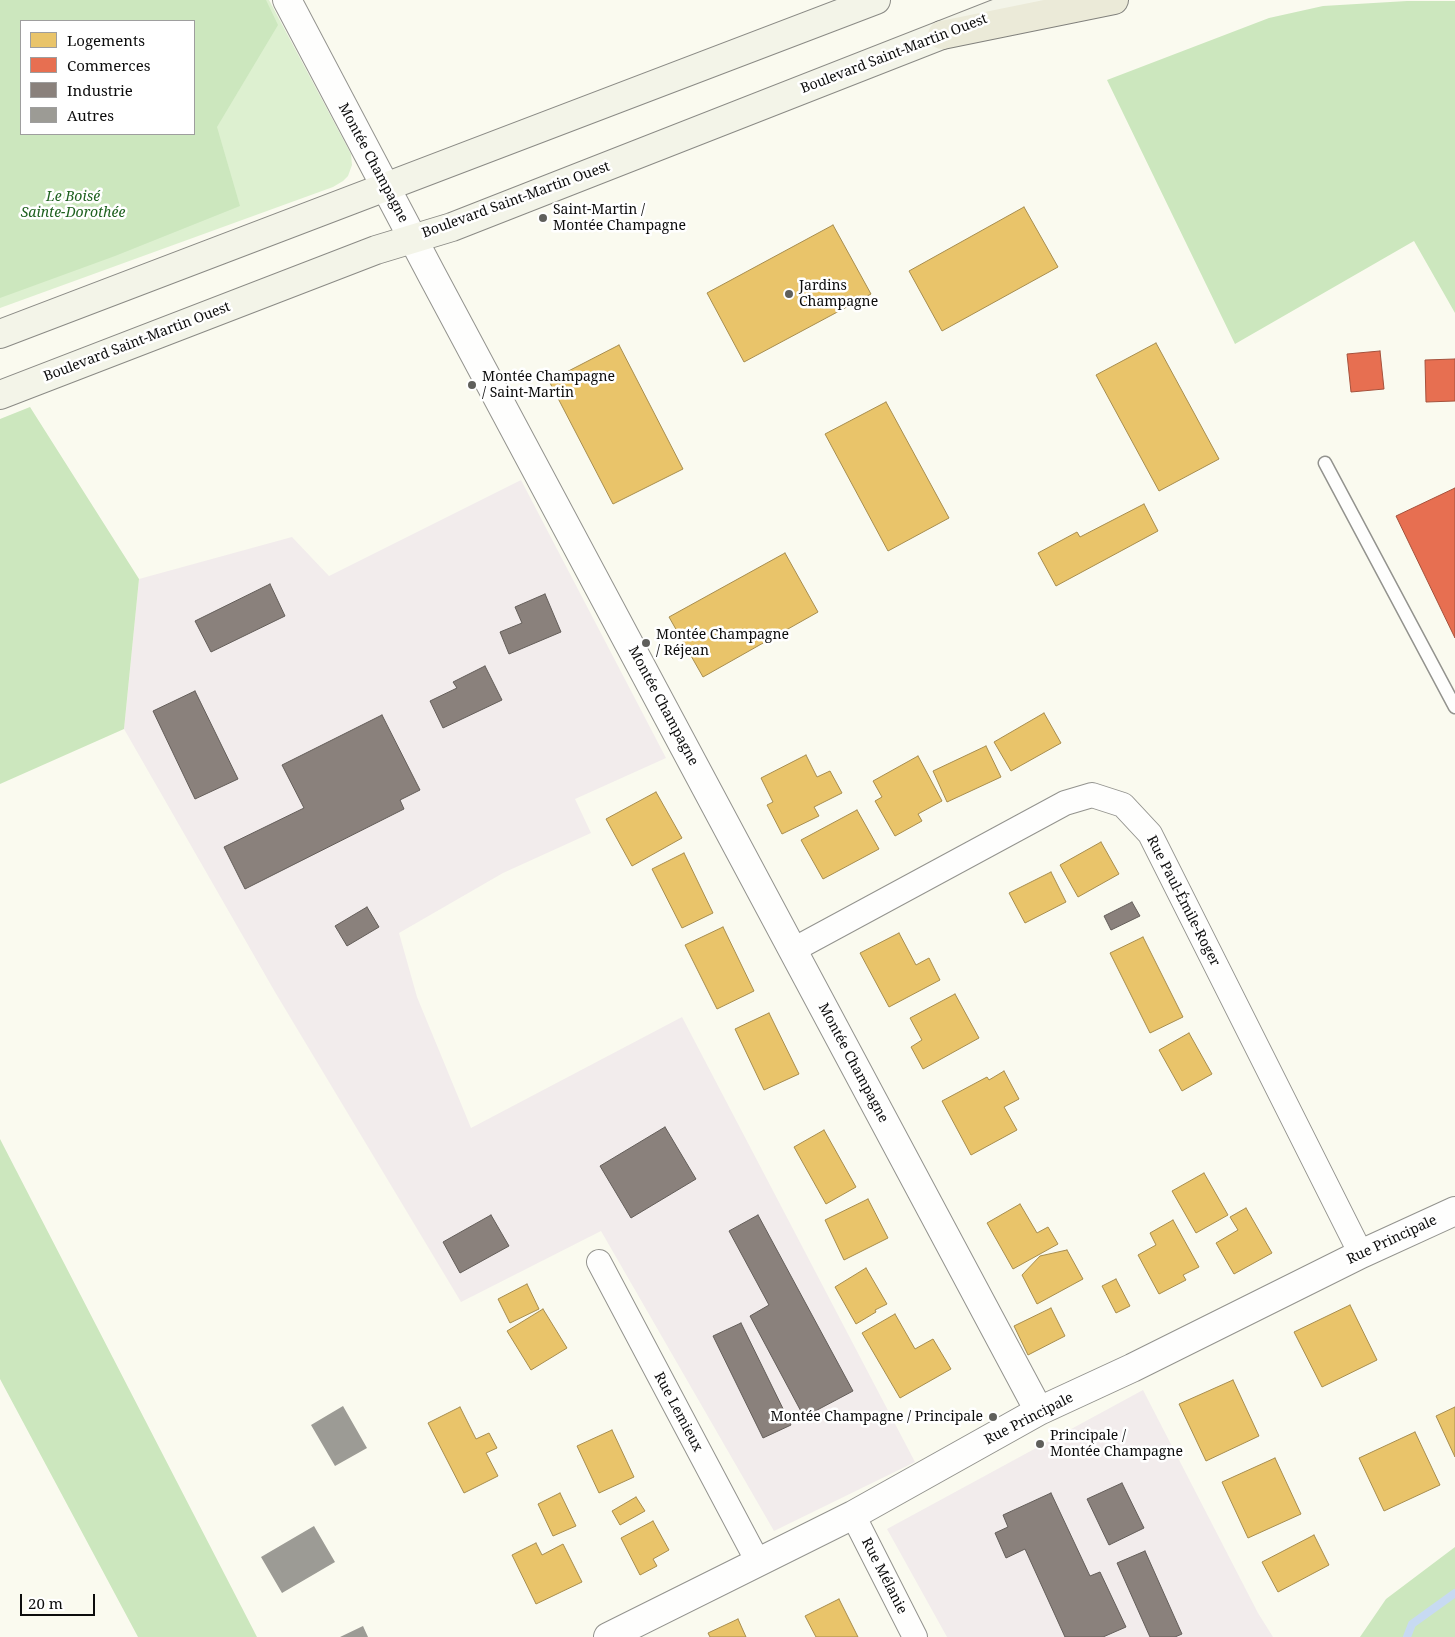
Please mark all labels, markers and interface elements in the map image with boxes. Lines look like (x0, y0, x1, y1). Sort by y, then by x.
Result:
street label: Boulevard Saint-Martin Ouest (798, 11, 990, 97)
legend (20, 20, 195, 135)
text: Logements (67, 30, 145, 50)
text: Commerces (67, 55, 150, 75)
text: Industrie (67, 80, 133, 100)
street label: Montée Champagne (334, 100, 412, 226)
text: Autres (67, 105, 114, 125)
street label: Boulevard Saint-Martin Ouest (420, 158, 612, 242)
park label: Le Boisé Sainte-Dorothée (21, 189, 125, 222)
place label: Saint-Martin / Montée Champagne (553, 202, 686, 234)
marker: Saint-Martin / Montée Champagne (537, 212, 549, 224)
place label: Jardins Champagne (799, 278, 878, 310)
marker: Jardins Champagne (783, 288, 795, 300)
street label: Boulevard Saint-Martin Ouest (41, 299, 233, 385)
place label: Montée Champagne / Saint-Martin (482, 369, 615, 402)
marker: Montée Champagne / Saint-Martin (466, 379, 478, 391)
place label: Montée Champagne / Réjean (656, 627, 789, 660)
marker: Montée Champagne / Réjean (640, 637, 652, 649)
street label: Montée Champagne (624, 643, 702, 769)
street label: Rue Paul-Émile-Roger (1143, 833, 1223, 969)
street label: Montée Champagne (814, 1000, 892, 1126)
street label: Rue Principale (1344, 1212, 1440, 1268)
street label: Rue Lemieux (650, 1369, 706, 1455)
street label: Rue Principale (982, 1389, 1076, 1449)
place label: Montée Champagne / Principale (771, 1409, 983, 1425)
marker: Montée Champagne / Principale (987, 1411, 999, 1423)
place label: Principale / Montée Champagne (1050, 1428, 1183, 1460)
marker: Principale / Montée Champagne (1034, 1438, 1046, 1450)
street label: Rue Mélanie (858, 1535, 910, 1617)
scale bar (22, 1584, 98, 1616)
text: 20 m (28, 1593, 63, 1613)

